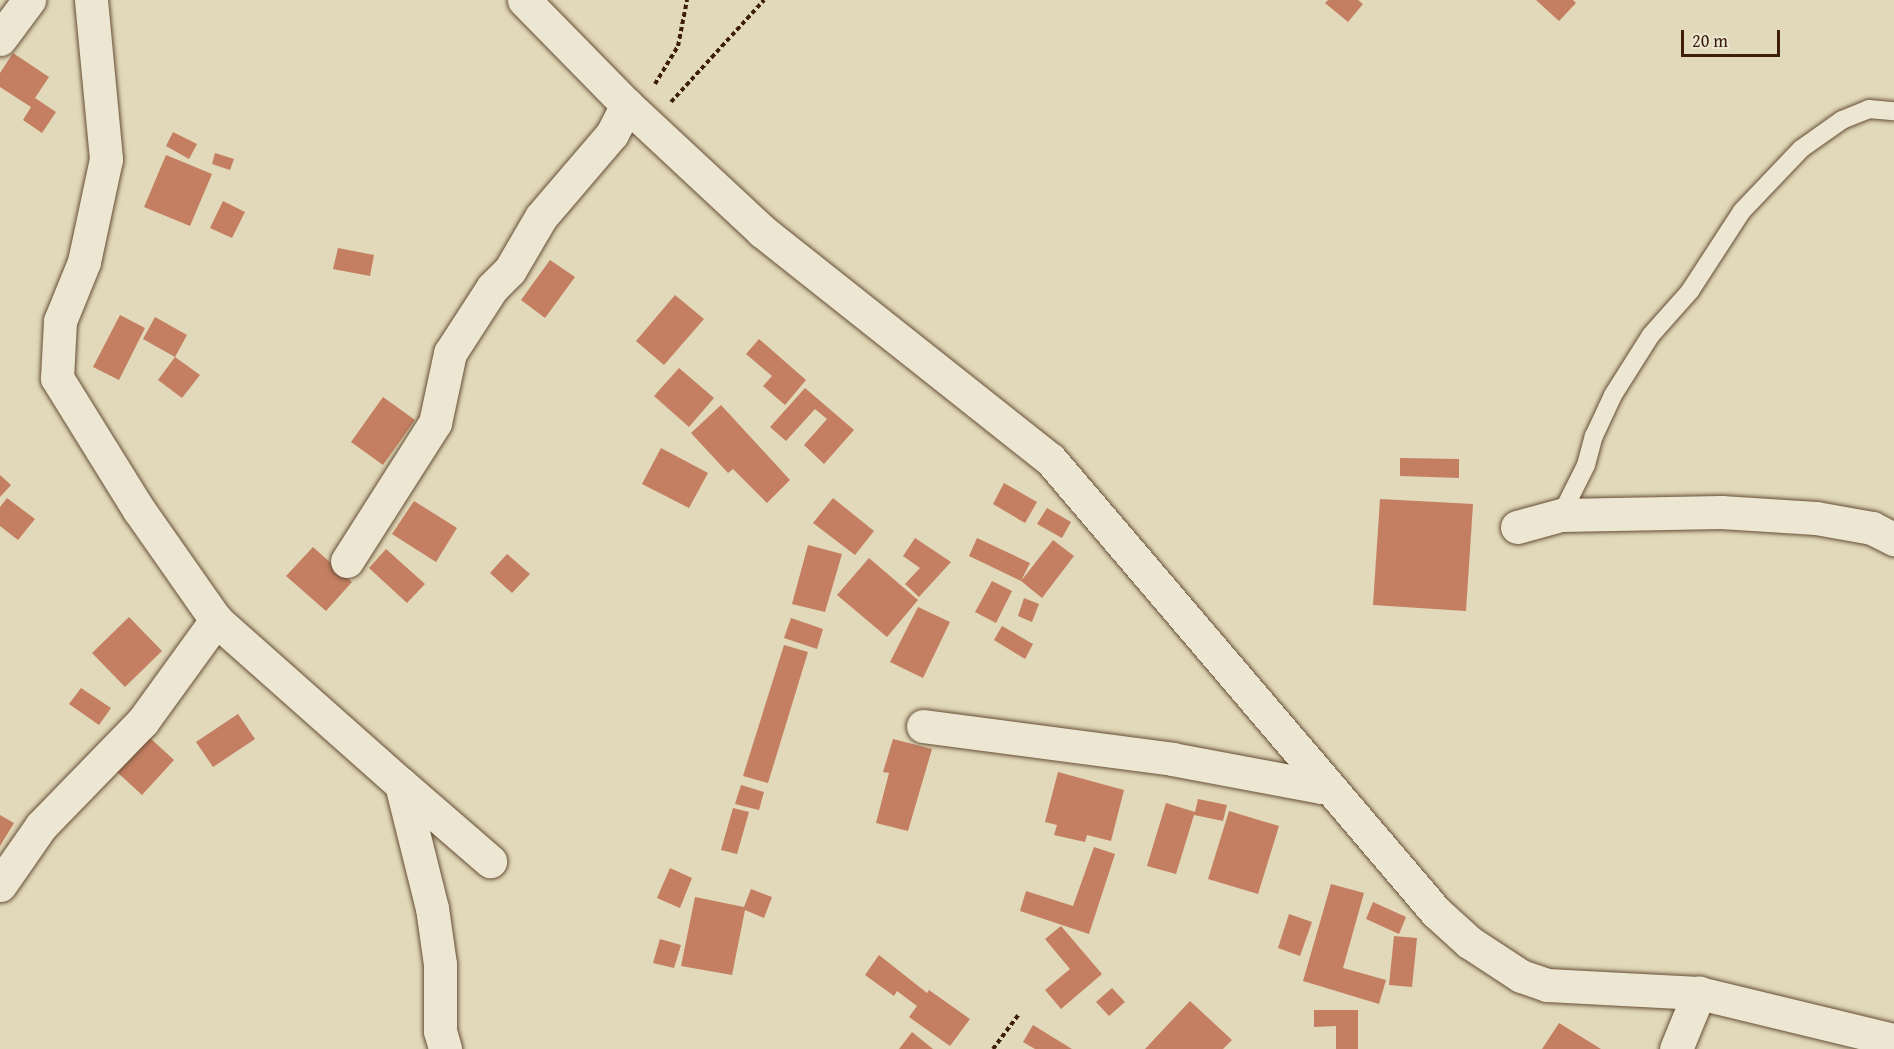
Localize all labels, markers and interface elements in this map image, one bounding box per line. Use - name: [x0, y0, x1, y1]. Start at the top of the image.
- scale bar: [1684, 18, 1783, 56]
- text: 20 m: [1692, 27, 1728, 54]

